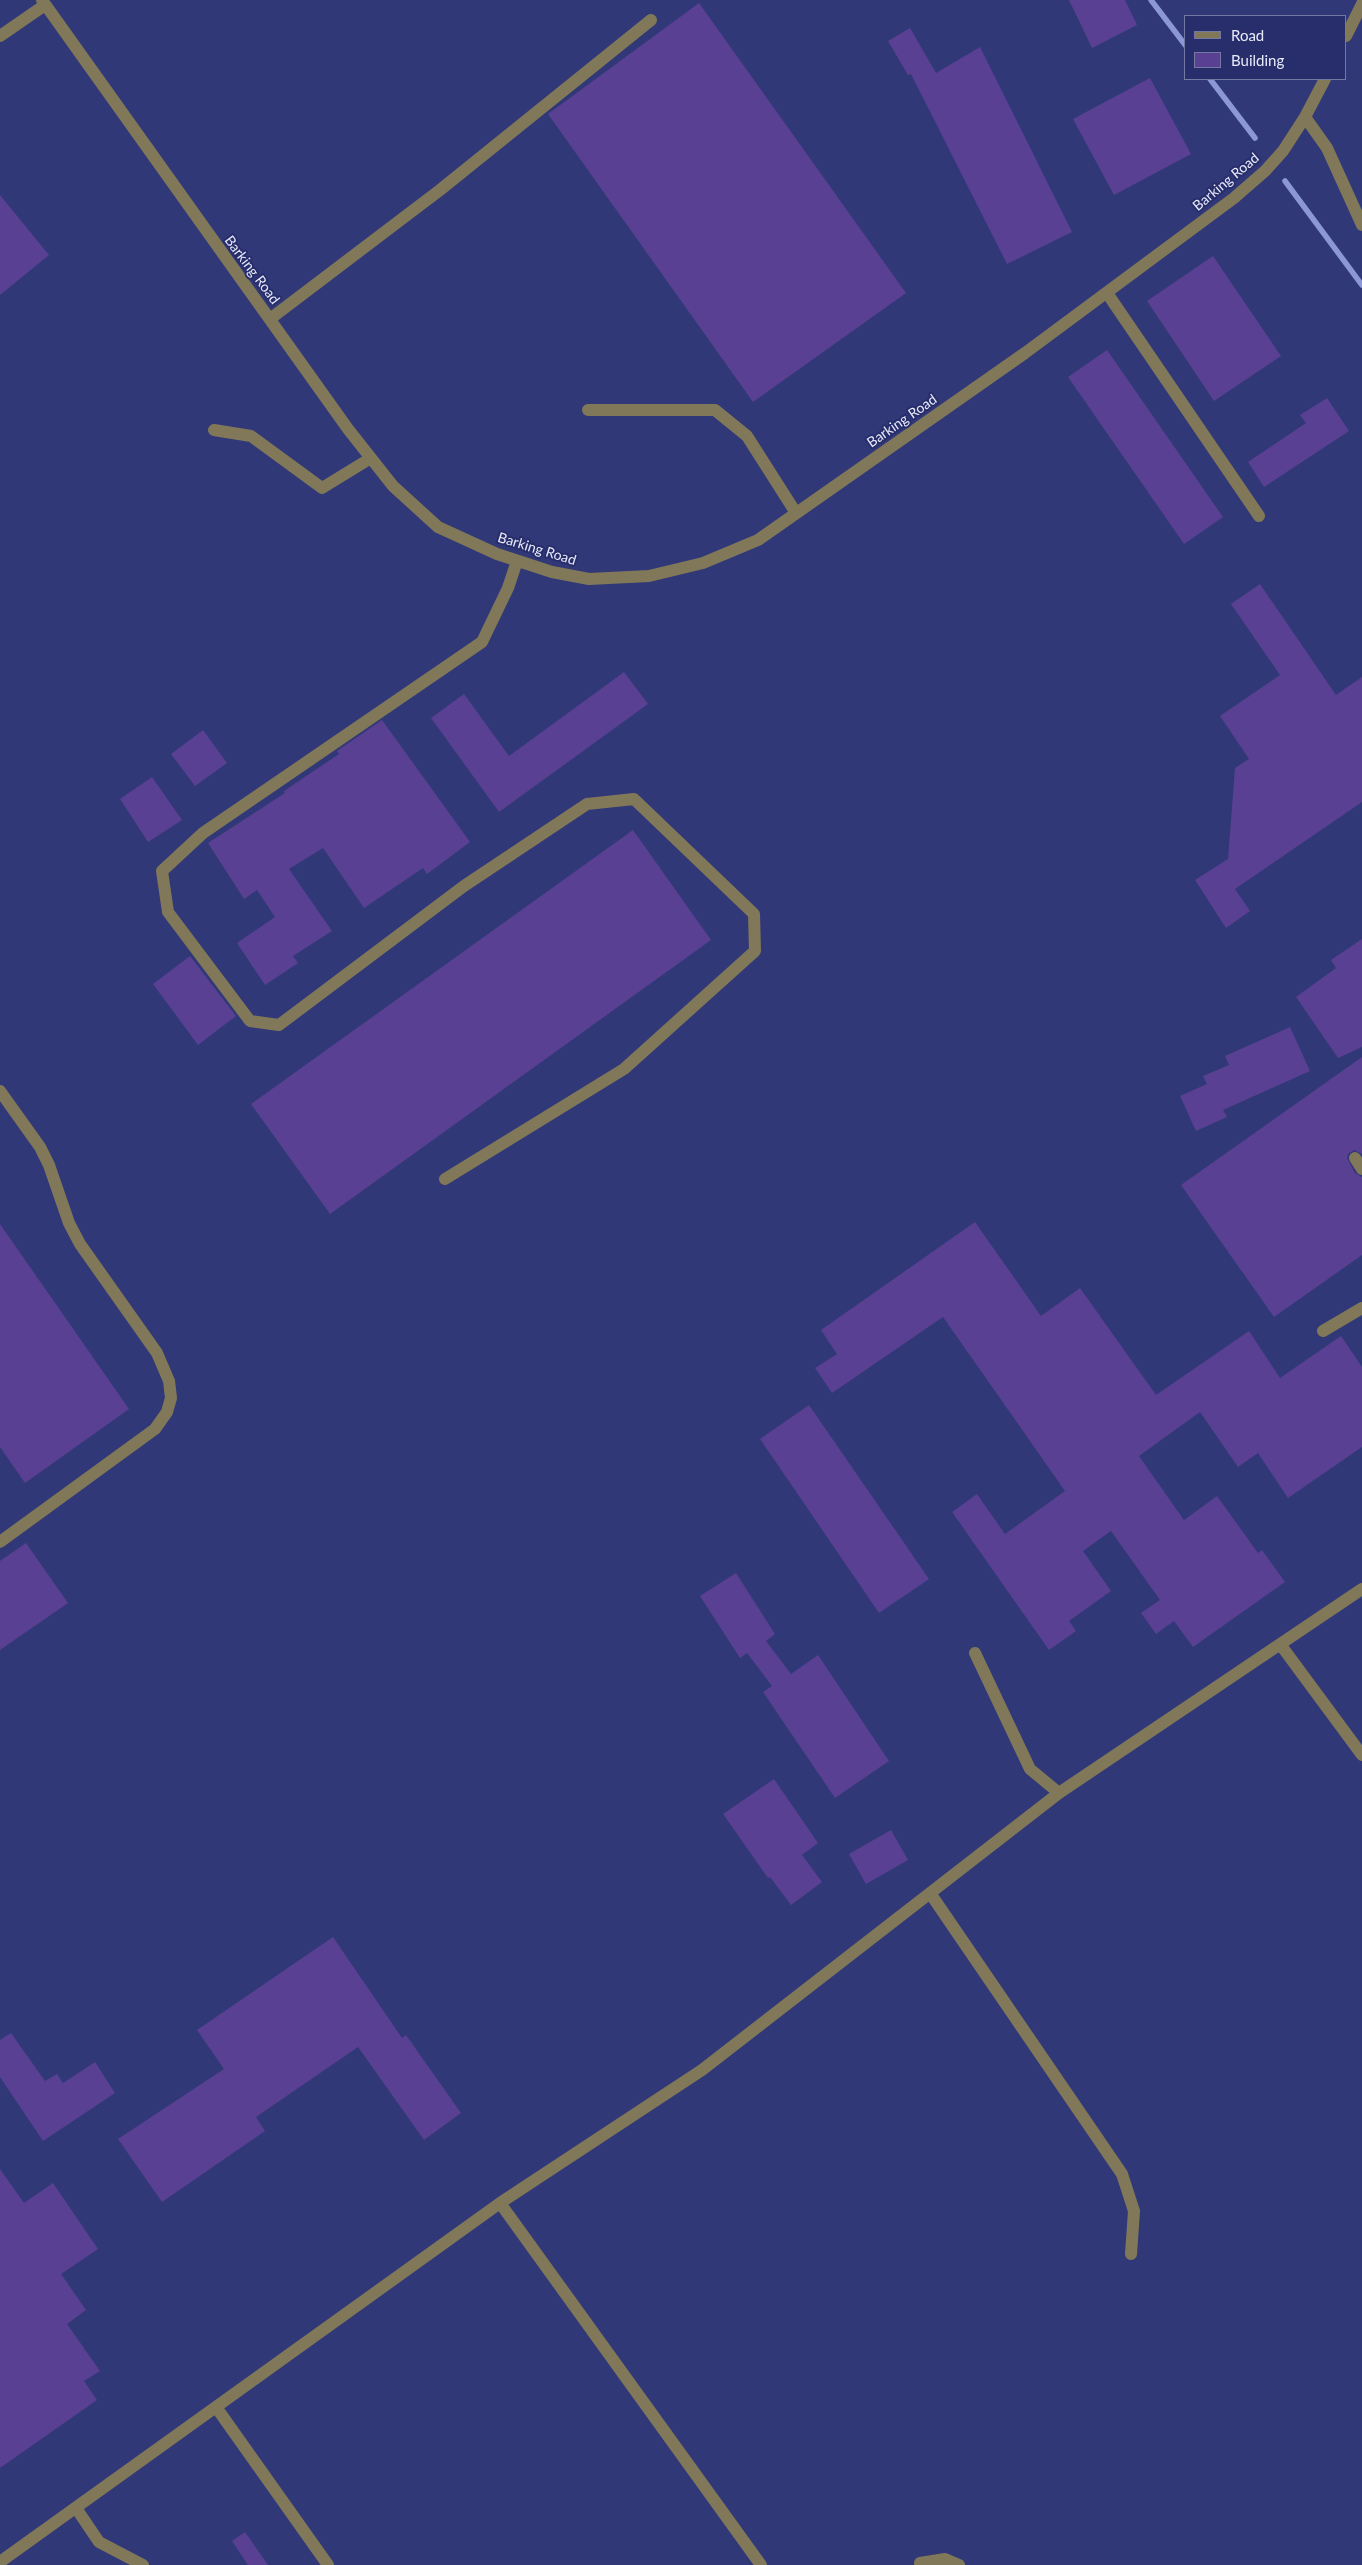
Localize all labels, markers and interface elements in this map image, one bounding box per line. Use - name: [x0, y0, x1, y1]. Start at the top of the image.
- legend: [1184, 15, 1347, 80]
- text: Road: [1231, 26, 1264, 44]
- text: Building: [1231, 51, 1284, 69]
- street label: Barking Road: [1190, 149, 1262, 215]
- street label: Barking Road: [221, 233, 283, 307]
- street label: Barking Road: [864, 391, 940, 451]
- street label: Barking Road: [496, 529, 578, 569]

